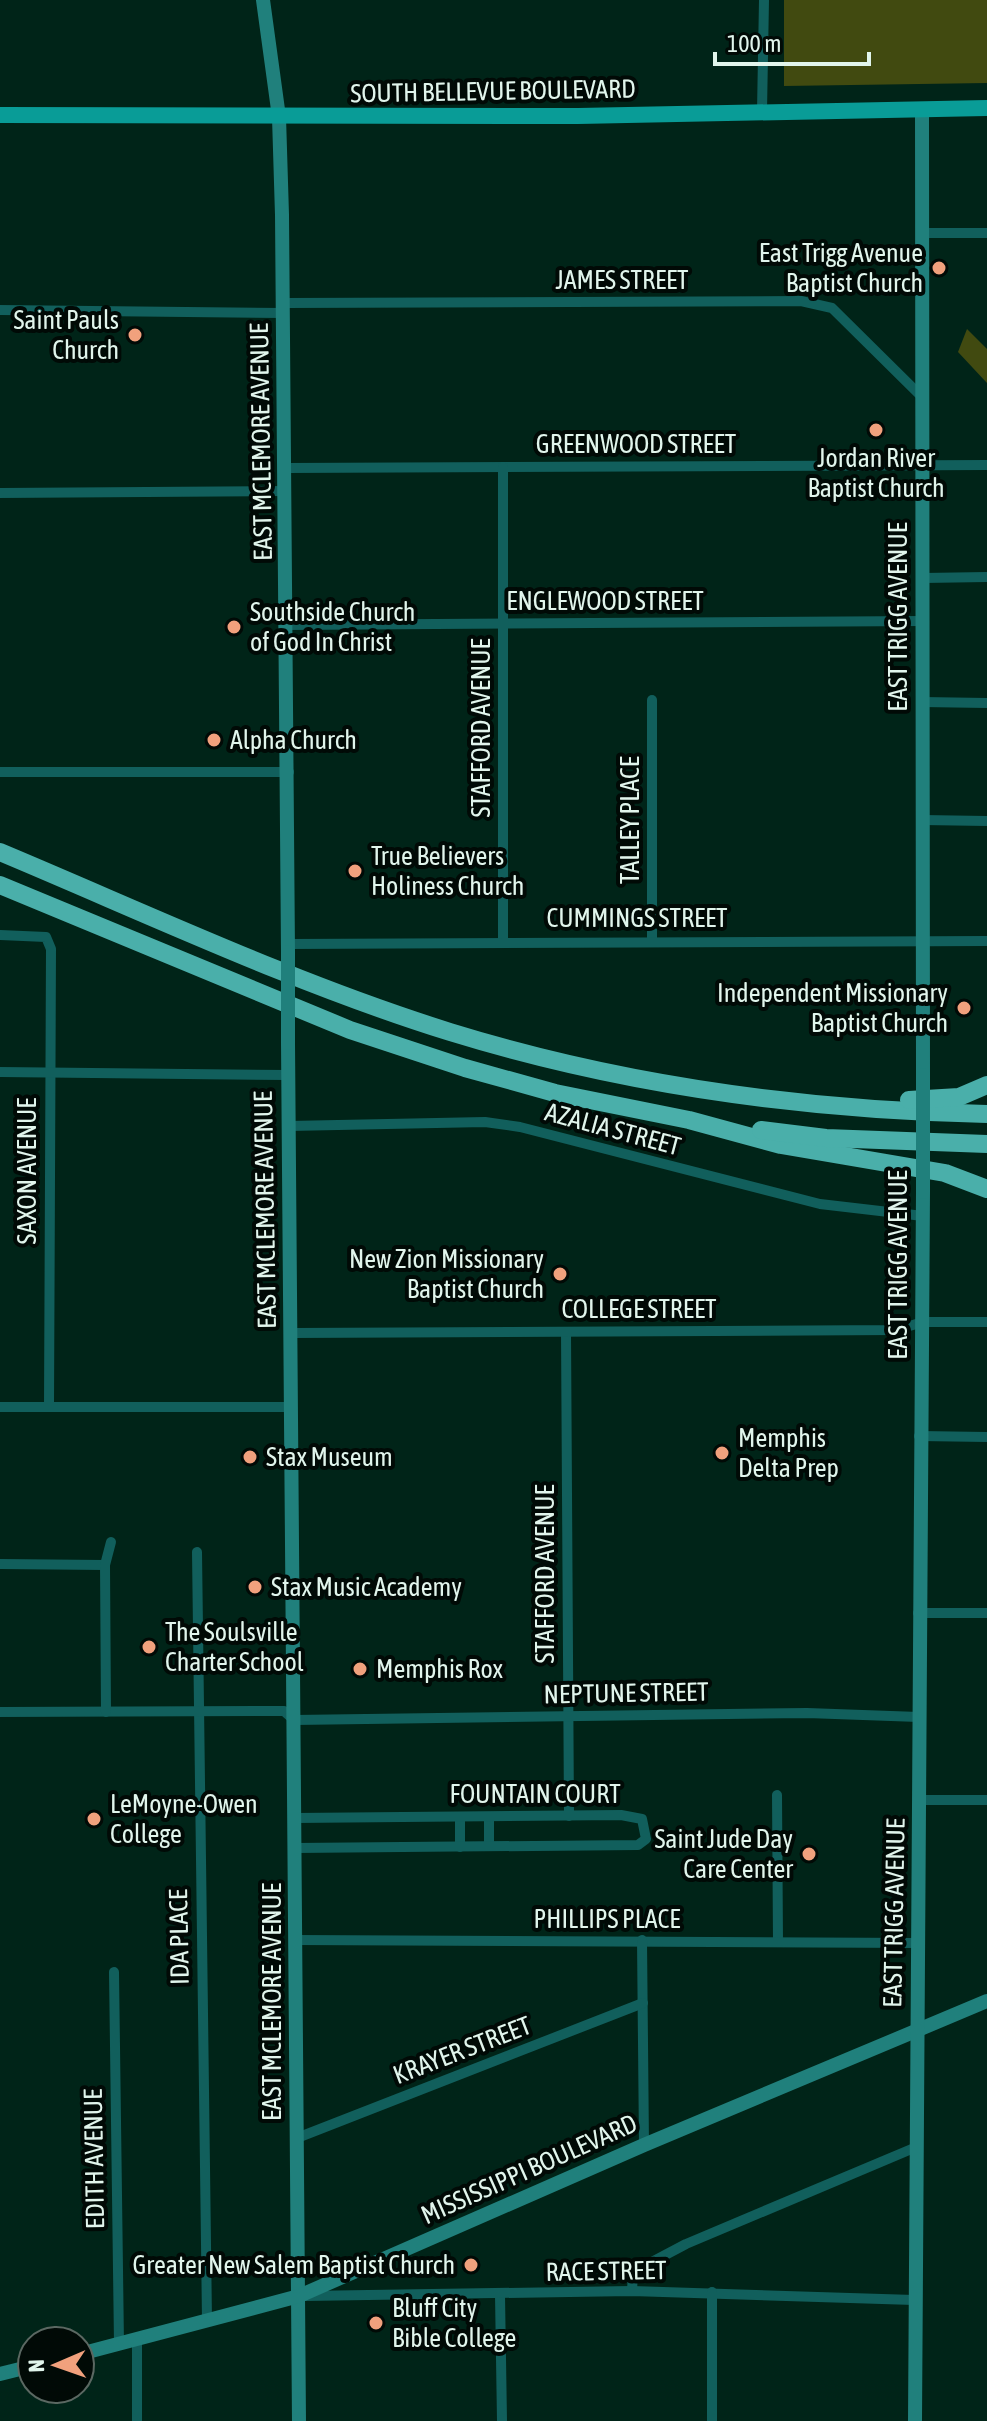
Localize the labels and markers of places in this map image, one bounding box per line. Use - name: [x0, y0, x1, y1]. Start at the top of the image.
- place label: East Trigg Avenue Baptist Church: [759, 238, 923, 298]
- marker: East Trigg Avenue Baptist Church: [930, 259, 948, 277]
- place label: Saint Pauls Church: [13, 305, 119, 365]
- marker: Saint Pauls Church: [126, 326, 144, 344]
- marker: Jordan River Baptist Church: [867, 421, 885, 439]
- place label: Jordan River Baptist Church: [807, 443, 945, 503]
- place label: Southside Church of God In Christ: [250, 597, 415, 657]
- marker: Southside Church of God In Christ: [225, 618, 243, 636]
- place label: Alpha Church: [230, 725, 357, 755]
- marker: Alpha Church: [205, 731, 223, 749]
- place label: True Believers Holiness Church: [371, 841, 524, 901]
- marker: True Believers Holiness Church: [346, 862, 364, 880]
- place label: Independent Missionary Baptist Church: [717, 978, 948, 1038]
- marker: Independent Missionary Baptist Church: [955, 999, 973, 1017]
- place label: New Zion Missionary Baptist Church: [349, 1244, 544, 1304]
- marker: New Zion Missionary Baptist Church: [551, 1265, 569, 1283]
- place label: Memphis Delta Prep: [738, 1423, 839, 1483]
- place label: Stax Museum: [266, 1442, 393, 1472]
- marker: Memphis Delta Prep: [713, 1444, 731, 1462]
- marker: Stax Museum: [241, 1448, 259, 1466]
- place label: Stax Music Academy: [271, 1572, 462, 1602]
- marker: Stax Music Academy: [246, 1578, 264, 1596]
- place label: The Soulsville Charter School: [165, 1617, 304, 1677]
- marker: The Soulsville Charter School: [140, 1638, 158, 1656]
- place label: Memphis Rox: [376, 1654, 504, 1684]
- marker: Memphis Rox: [351, 1660, 369, 1678]
- place label: LeMoyne-Owen College: [110, 1789, 258, 1849]
- marker: LeMoyne-Owen College: [85, 1810, 103, 1828]
- place label: Saint Jude Day Care Center: [654, 1824, 793, 1884]
- marker: Saint Jude Day Care Center: [800, 1845, 818, 1863]
- place label: Greater New Salem Baptist Church: [132, 2250, 455, 2280]
- marker: Greater New Salem Baptist Church: [462, 2256, 480, 2274]
- place label: Bluff City Bible College: [392, 2293, 516, 2353]
- marker: Bluff City Bible College: [367, 2314, 385, 2332]

